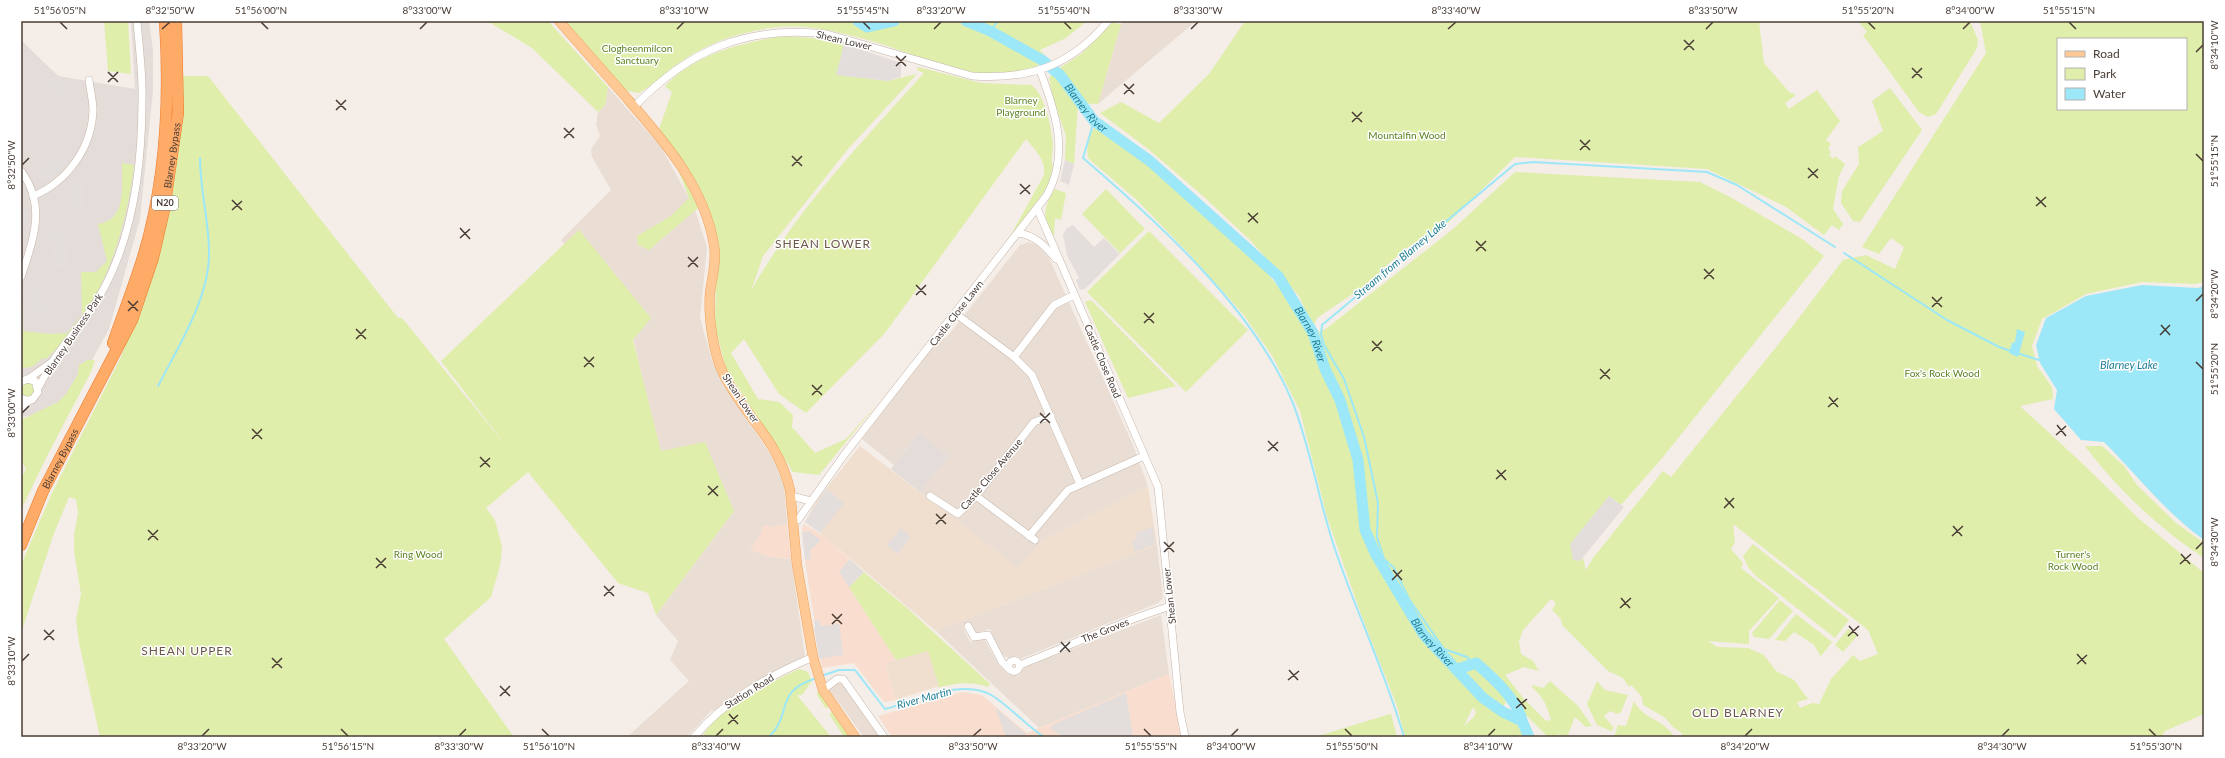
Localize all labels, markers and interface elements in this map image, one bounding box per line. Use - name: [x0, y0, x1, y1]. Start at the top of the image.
- text: 51°56'05"N: [34, 4, 86, 16]
- text: 8°32'50"W: [145, 4, 195, 16]
- text: 51°56'00"N: [235, 4, 287, 16]
- text: 8°33'00"W: [402, 4, 452, 16]
- text: 8°33'10"W: [659, 4, 709, 16]
- text: 51°55'45"N: [837, 4, 889, 16]
- text: 8°33'20"W: [916, 4, 966, 16]
- text: 51°55'40"N: [1038, 4, 1090, 16]
- text: 8°33'30"W: [1173, 4, 1223, 16]
- text: 8°33'40"W: [1431, 4, 1481, 16]
- text: 8°33'50"W: [1688, 4, 1738, 16]
- text: 51°55'20"N: [1842, 4, 1894, 16]
- text: 8°34'00"W: [1945, 4, 1995, 16]
- text: 51°55'15"N: [2043, 4, 2095, 16]
- text: 8°34'10"W: [2208, 20, 2220, 70]
- street label: Shean Lower: [815, 28, 873, 52]
- legend: [2057, 38, 2187, 110]
- park label: Clogheenmilcon Sanctuary: [602, 42, 672, 66]
- text: Road: [2093, 46, 2120, 61]
- text: Park: [2093, 66, 2117, 81]
- water label: Blarney River: [1062, 80, 1110, 135]
- text: Water: [2093, 86, 2126, 101]
- park label: Blarney Playground: [996, 94, 1046, 118]
- street label: Blarney Bypass: [161, 122, 183, 189]
- park label: Mountalfin Wood: [1368, 129, 1446, 141]
- text: 51°55'15"N: [2208, 135, 2220, 187]
- text: 8°32'50"W: [5, 140, 17, 190]
- road number: N20: [152, 196, 178, 210]
- water label: Stream from Blarney Lake: [1351, 216, 1449, 301]
- district label: SHEAN LOWER: [775, 236, 871, 251]
- text: 8°34'20"W: [2208, 269, 2220, 319]
- street label: Castle Close Lawn: [927, 278, 985, 348]
- street label: Blarney Business Park: [41, 290, 105, 377]
- water label: Blarney River: [1292, 304, 1329, 364]
- street label: Castle Close Road: [1082, 322, 1124, 400]
- text: 51°55'20"N: [2208, 343, 2220, 395]
- water label: Blarney Lake: [2100, 358, 2158, 371]
- park label: Fox's Rock Wood: [1904, 367, 1980, 379]
- street label: Shean Lower: [720, 371, 762, 425]
- text: 8°33'00"W: [5, 388, 17, 438]
- street label: Blarney Bypass: [39, 426, 81, 491]
- street label: Castle Close Avenue: [958, 436, 1024, 512]
- text: 8°34'30"W: [2208, 517, 2220, 567]
- park label: Ring Wood: [394, 548, 442, 560]
- park label: Turner's Rock Wood: [2048, 548, 2098, 572]
- street label: Shean Lower: [1160, 567, 1178, 625]
- street label: The Groves: [1080, 615, 1130, 645]
- water label: Blarney River: [1409, 615, 1457, 669]
- text: 8°33'10"W: [5, 636, 17, 686]
- district label: SHEAN UPPER: [141, 643, 233, 658]
- street label: Station Road: [722, 671, 776, 711]
- water label: River Martin: [895, 684, 953, 711]
- district label: OLD BLARNEY: [1692, 705, 1784, 720]
- text: 8°33'20"W: [177, 740, 227, 752]
- text: 51°56'15"N: [322, 740, 374, 752]
- text: 8°33'30"W: [434, 740, 484, 752]
- text: 51°56'10"N: [523, 740, 575, 752]
- text: 8°33'40"W: [691, 740, 741, 752]
- text: 8°33'50"W: [948, 740, 998, 752]
- text: 51°55'55"N: [1125, 740, 1177, 752]
- text: 8°34'00"W: [1206, 740, 1256, 752]
- text: 51°55'50"N: [1326, 740, 1378, 752]
- text: 8°34'10"W: [1463, 740, 1513, 752]
- text: 8°34'20"W: [1720, 740, 1770, 752]
- text: 8°34'30"W: [1977, 740, 2027, 752]
- text: 51°55'30"N: [2130, 740, 2182, 752]

